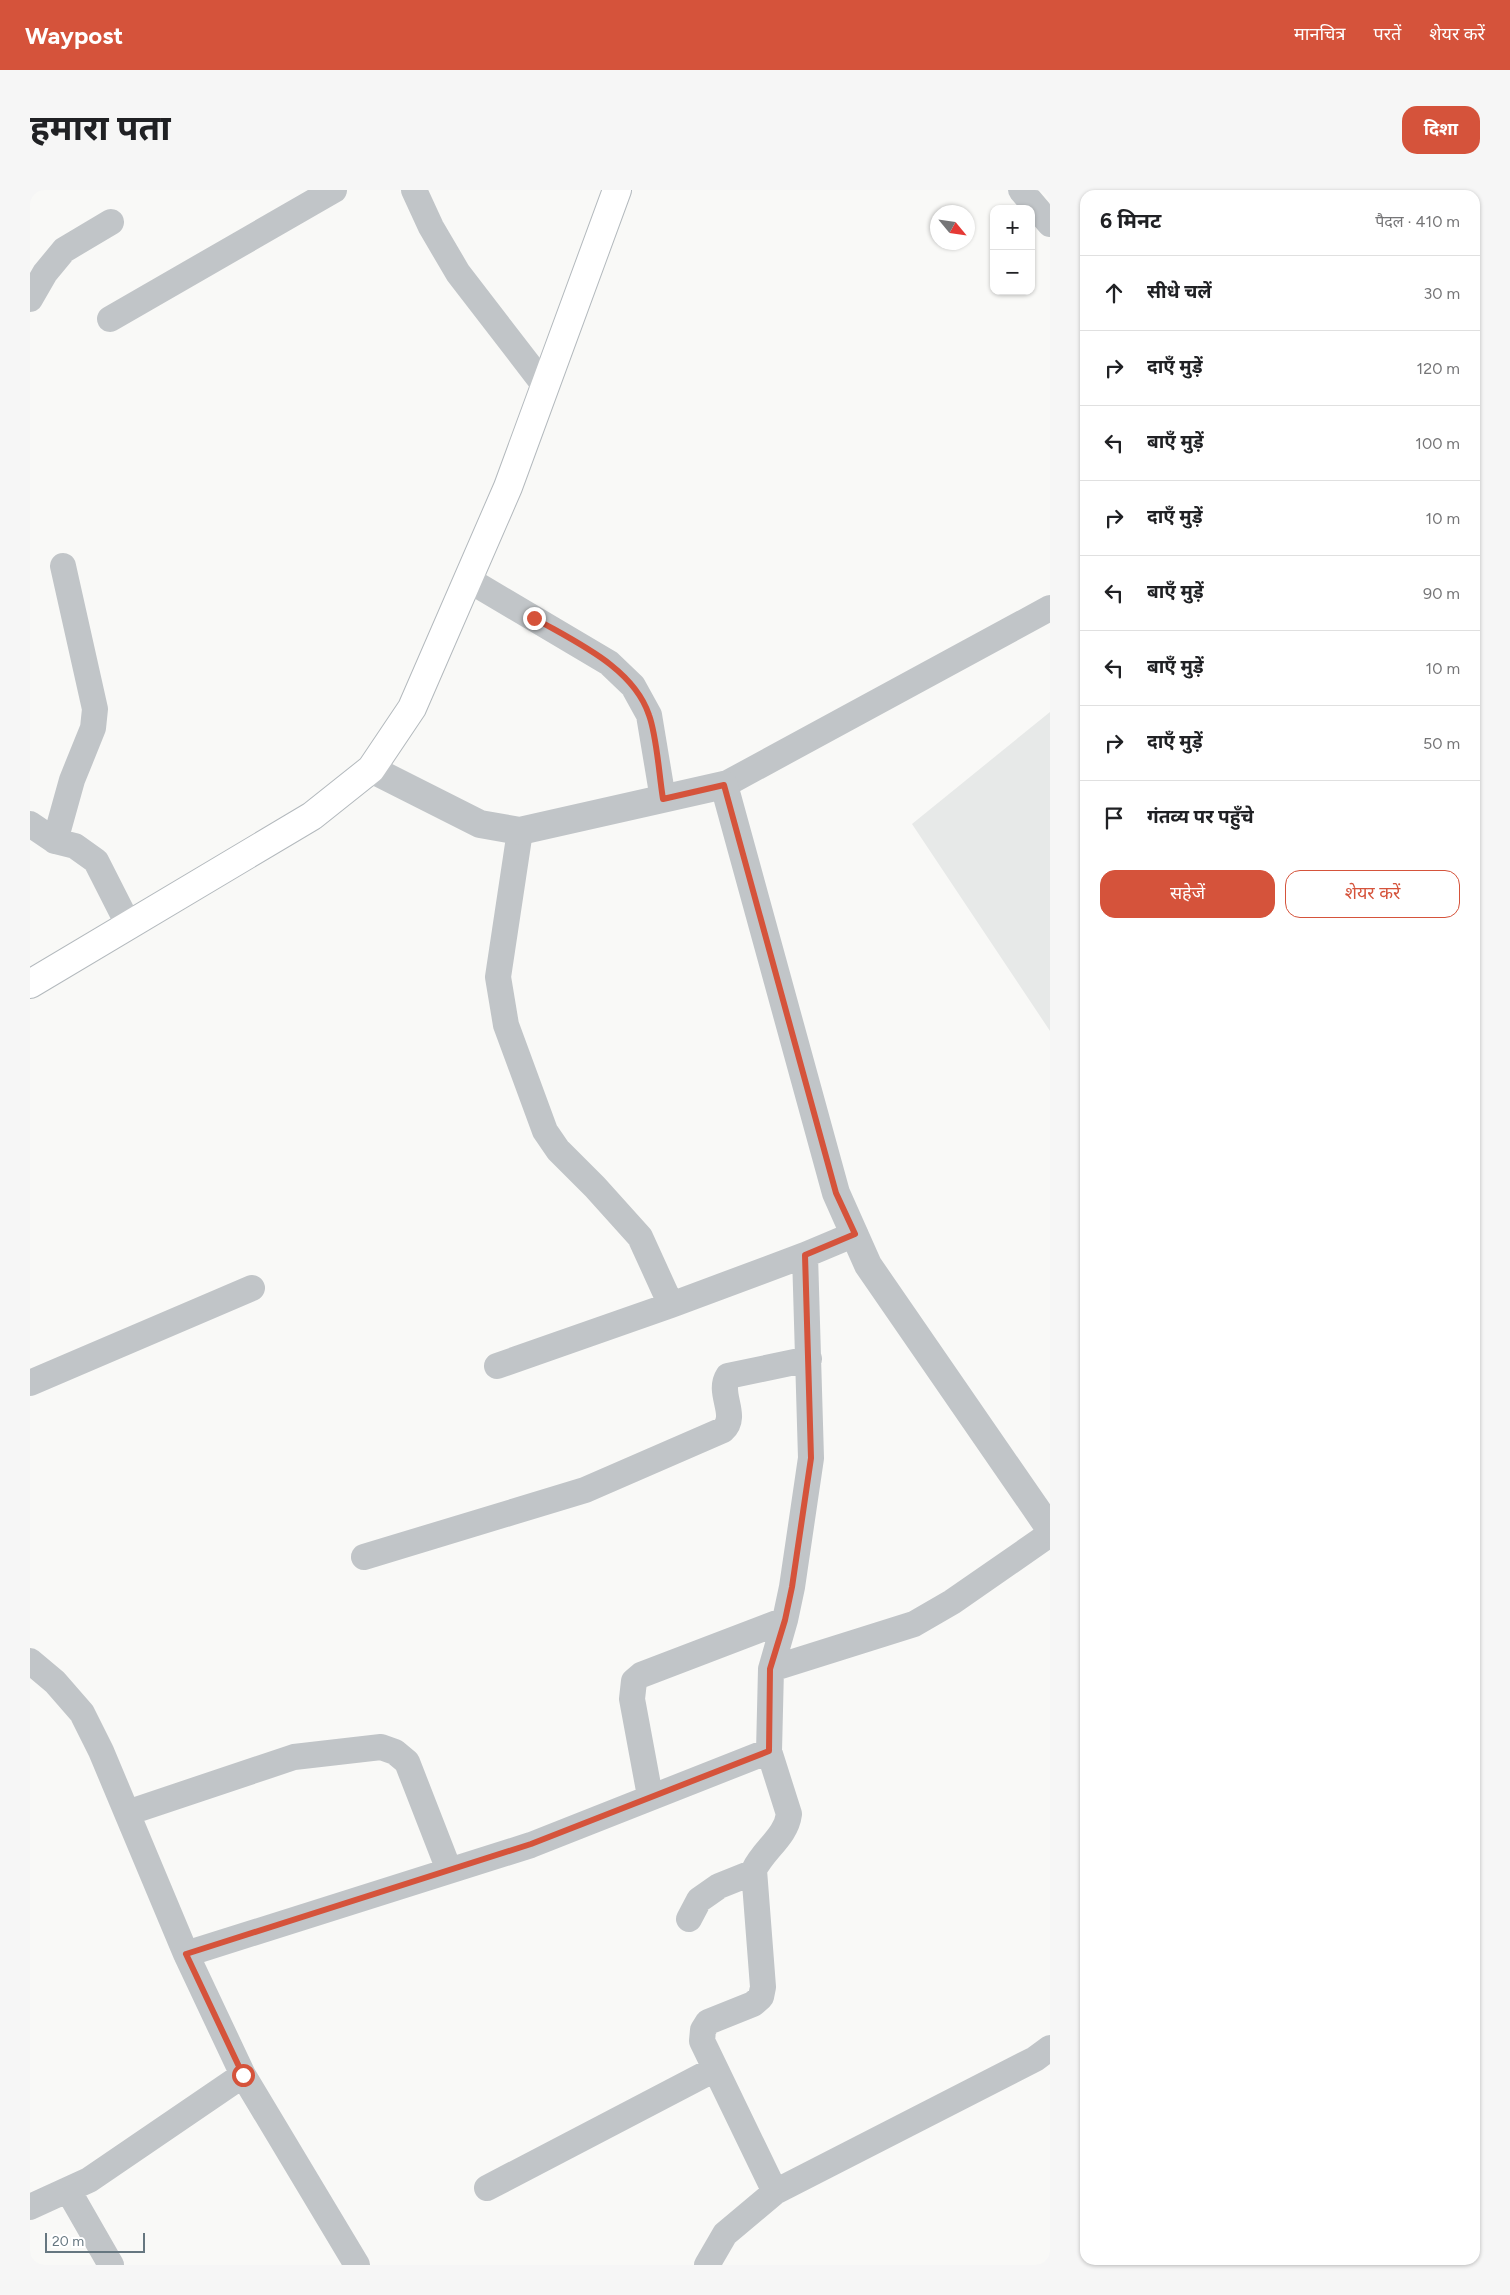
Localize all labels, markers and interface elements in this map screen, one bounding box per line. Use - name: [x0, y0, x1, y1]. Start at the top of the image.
- text: Waypost: [25, 21, 123, 50]
- text: मानचित्र: [1294, 23, 1345, 45]
- text: परतें: [1373, 23, 1401, 45]
- text: शेयर करें: [1429, 23, 1485, 45]
- button: दिशा: [1402, 106, 1480, 154]
- text: हमारा पता: [30, 107, 171, 149]
- north arrow: [930, 205, 975, 250]
- map controls: [990, 205, 1035, 295]
- button: +: [990, 205, 1035, 250]
- text: 6 मिनट: [1100, 208, 1161, 233]
- text: पैदल · 410 m: [1375, 212, 1460, 231]
- button: −: [990, 250, 1035, 295]
- icon: ahead: [1100, 279, 1128, 307]
- text: सीधे चलें: [1147, 280, 1211, 303]
- text: 30 m: [1423, 284, 1460, 303]
- icon: right: [1100, 354, 1128, 382]
- text: दाएँ मुड़ें: [1147, 355, 1203, 378]
- text: 120 m: [1417, 359, 1460, 378]
- icon: left: [1100, 429, 1128, 457]
- text: बाएँ मुड़ें: [1147, 430, 1204, 453]
- text: 100 m: [1415, 434, 1460, 453]
- icon: right: [1100, 504, 1128, 532]
- text: दाएँ मुड़ें: [1147, 505, 1203, 528]
- text: 10 m: [1426, 509, 1460, 528]
- icon: left: [1100, 579, 1128, 607]
- text: बाएँ मुड़ें: [1147, 580, 1204, 603]
- text: 90 m: [1423, 584, 1460, 603]
- route end: [523, 607, 546, 630]
- icon: left: [1100, 654, 1128, 682]
- text: बाएँ मुड़ें: [1147, 655, 1204, 678]
- text: 10 m: [1426, 659, 1460, 678]
- icon: right: [1100, 729, 1128, 757]
- text: दाएँ मुड़ें: [1147, 730, 1203, 753]
- text: 50 m: [1423, 734, 1460, 753]
- icon: arrive: [1100, 804, 1128, 832]
- text: गंतव्य पर पहुँचे: [1147, 805, 1254, 828]
- button: सहेजें: [1100, 870, 1275, 918]
- button: शेयर करें: [1285, 870, 1460, 918]
- route start: [232, 2064, 255, 2087]
- scale bar: [45, 2230, 145, 2253]
- text: 20 m: [52, 2233, 84, 2250]

